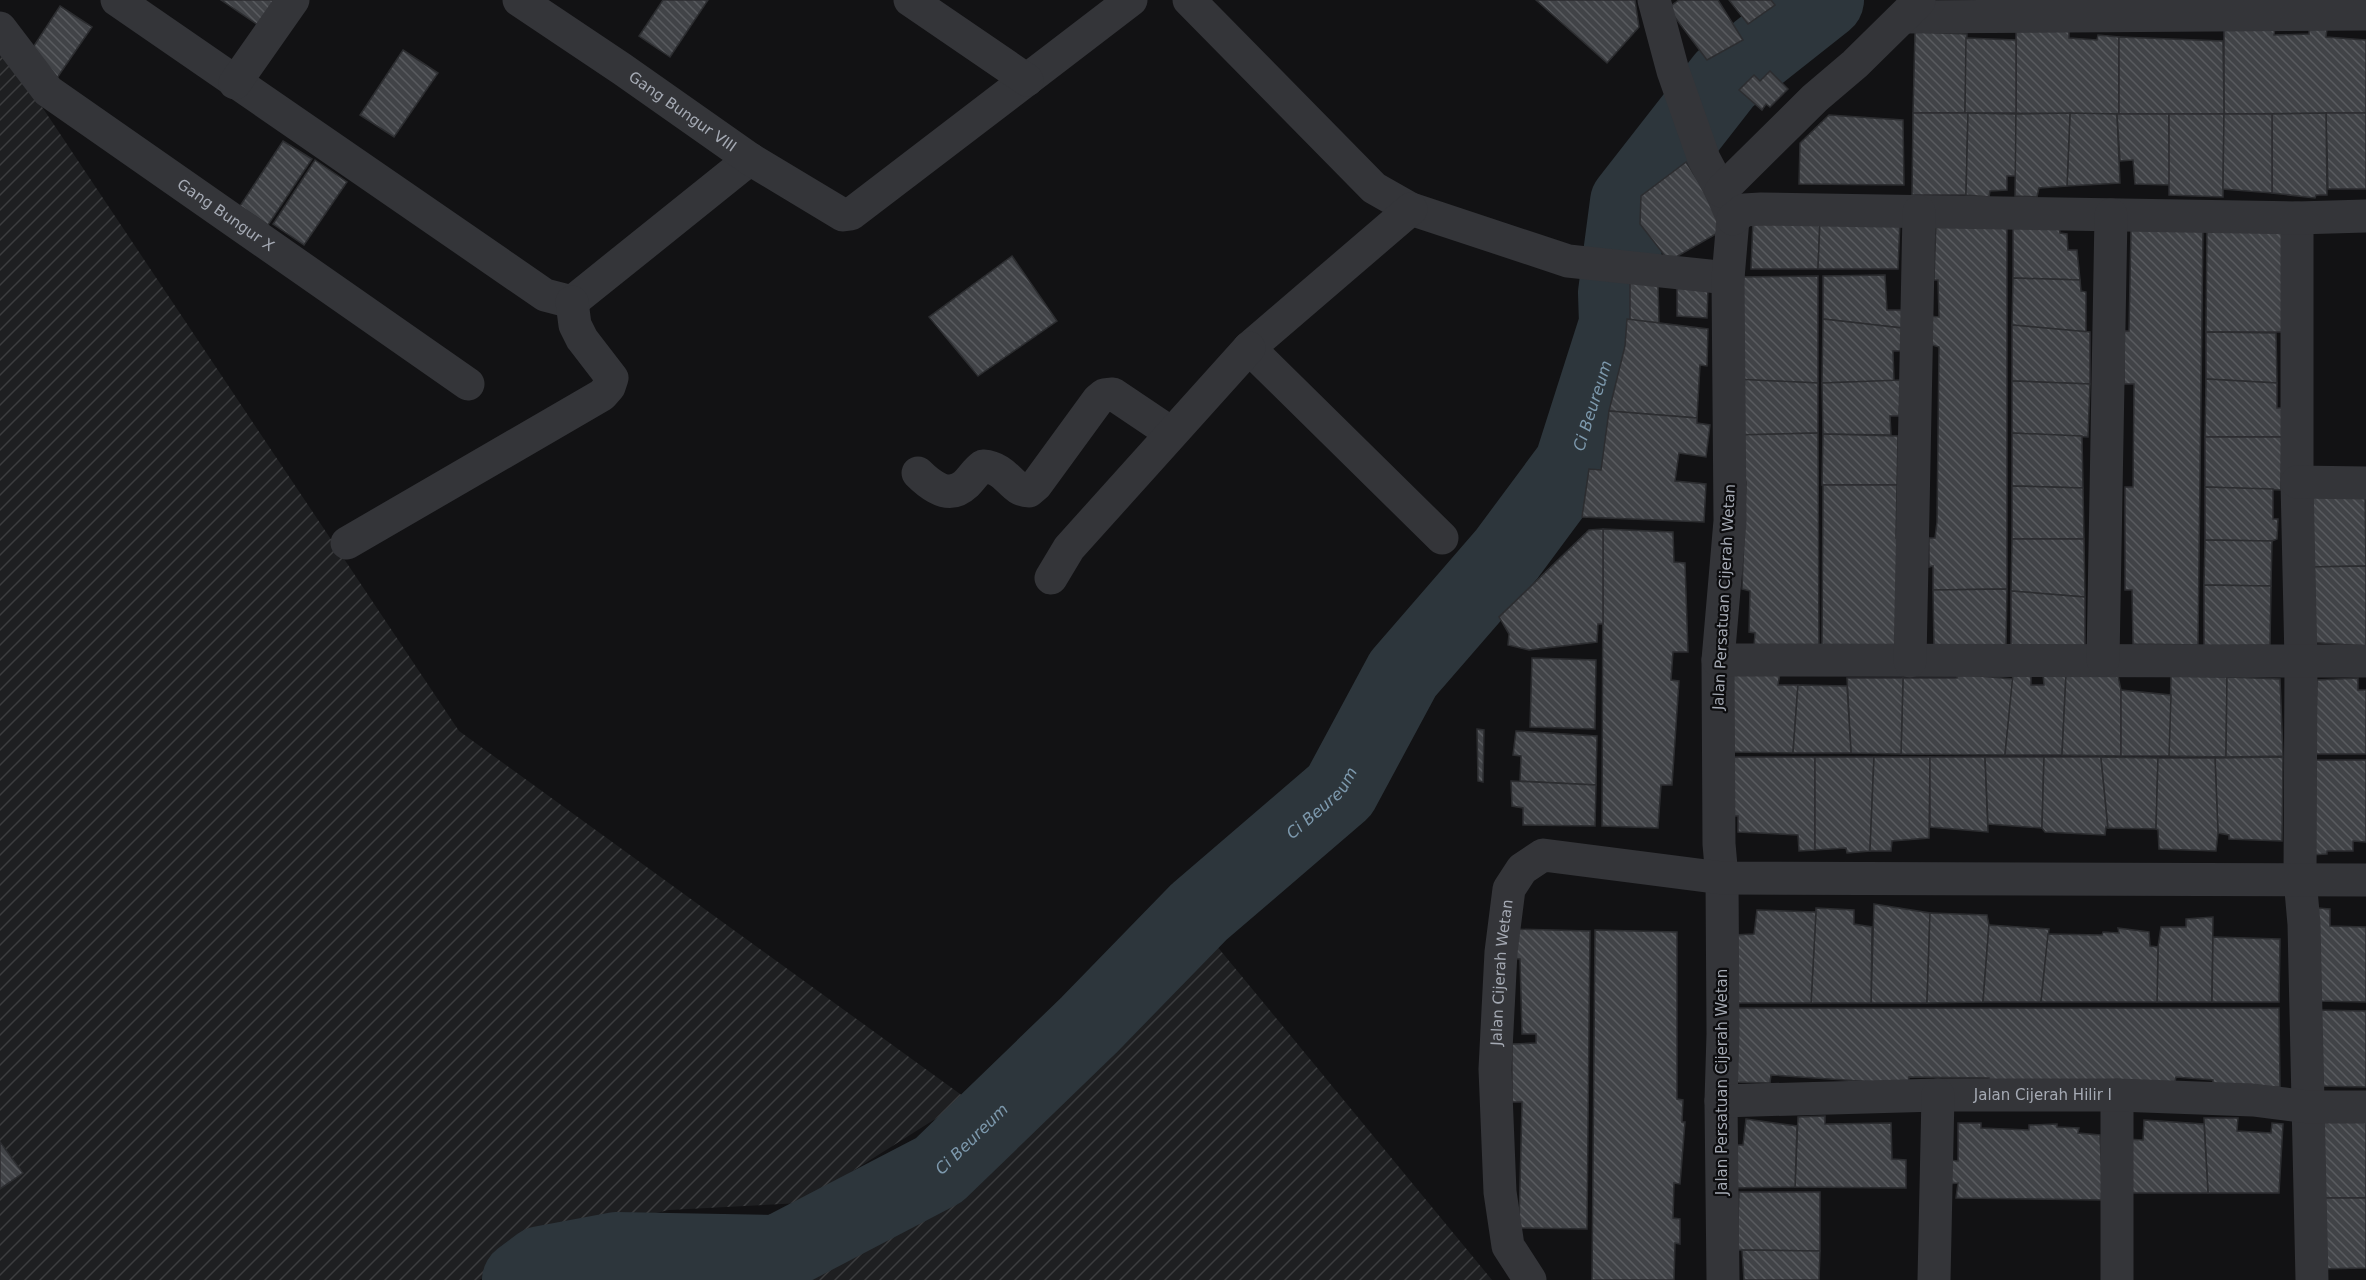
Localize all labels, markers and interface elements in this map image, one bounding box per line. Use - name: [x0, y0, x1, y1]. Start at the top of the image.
- street label: Gang Bungur VIII: [625, 68, 740, 156]
- street label: Gang Bungur X: [174, 175, 278, 255]
- water label: Ci Beureum: [1569, 358, 1616, 453]
- street label: Jalan Persatuan Cijerah Wetan: [1709, 483, 1739, 712]
- water label: Ci Beureum: [1283, 764, 1361, 843]
- street label: Jalan Cijerah Wetan: [1487, 898, 1517, 1047]
- street label: Jalan Persatuan Cijerah Wetan: [1713, 969, 1731, 1196]
- street label: Jalan Cijerah Hilir I: [1973, 1086, 2112, 1104]
- water label: Ci Beureum: [931, 1100, 1012, 1178]

